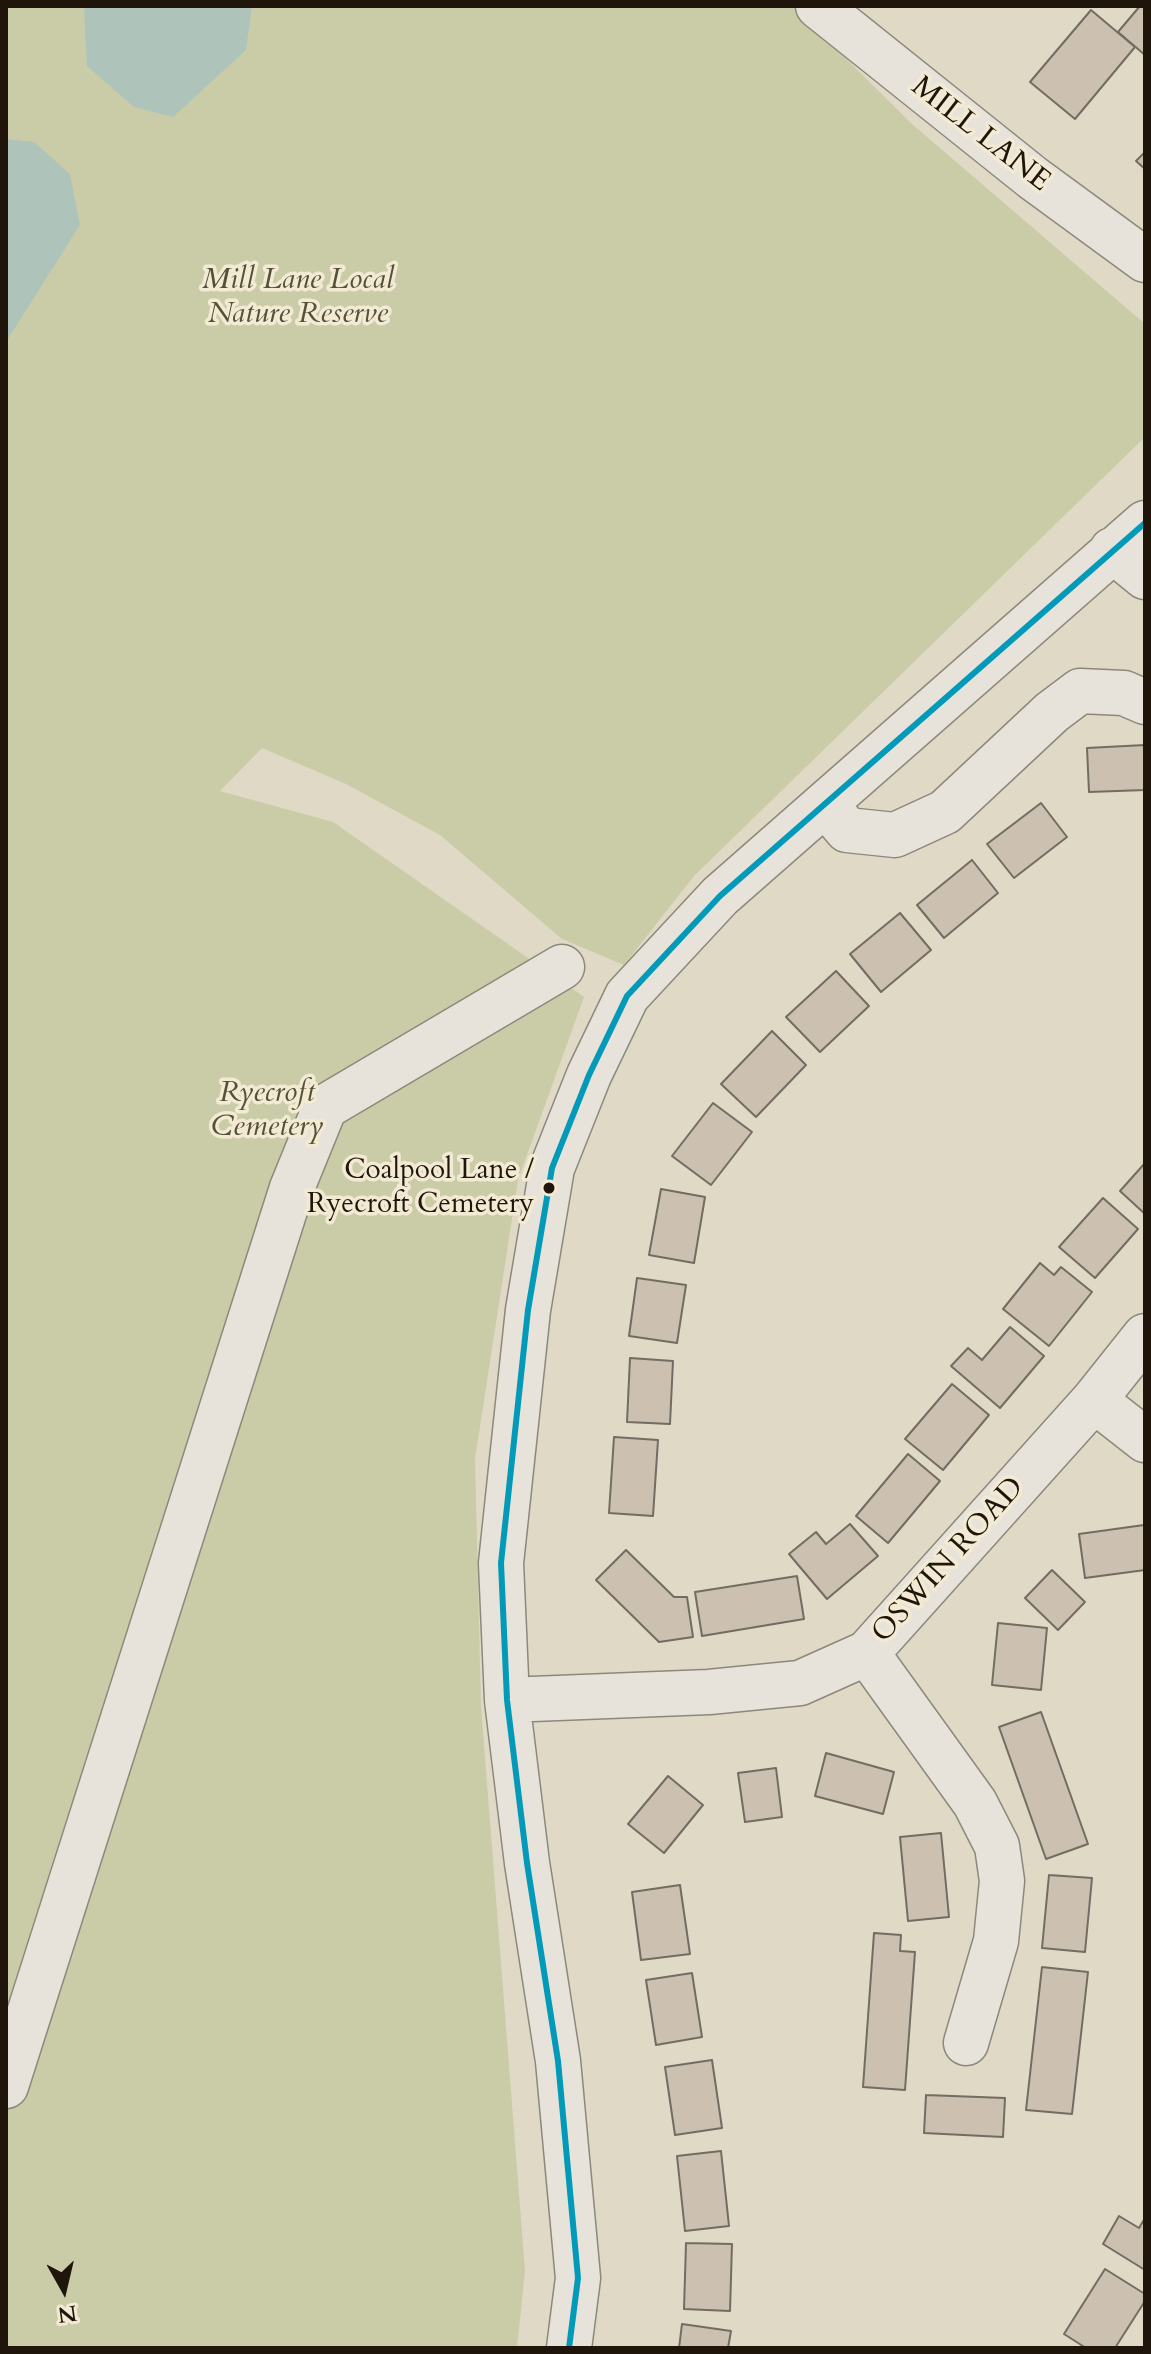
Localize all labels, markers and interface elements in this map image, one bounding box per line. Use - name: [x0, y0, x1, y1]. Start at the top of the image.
- street label: MILL LANE: [903, 70, 1057, 200]
- park label: Mill Lane Local Nature Reserve: [202, 263, 394, 334]
- park label: Ryecroft Cemetery: [211, 1076, 323, 1146]
- place label: Coalpool Lane / Ryecroft Cemetery: [307, 1155, 534, 1221]
- marker: Coalpool Lane / Ryecroft Cemetery: [541, 1180, 557, 1196]
- street label: OSWIN ROAD: [865, 1471, 1033, 1651]
- north arrow: [24, 2250, 104, 2330]
- text: N: [56, 2298, 79, 2330]

